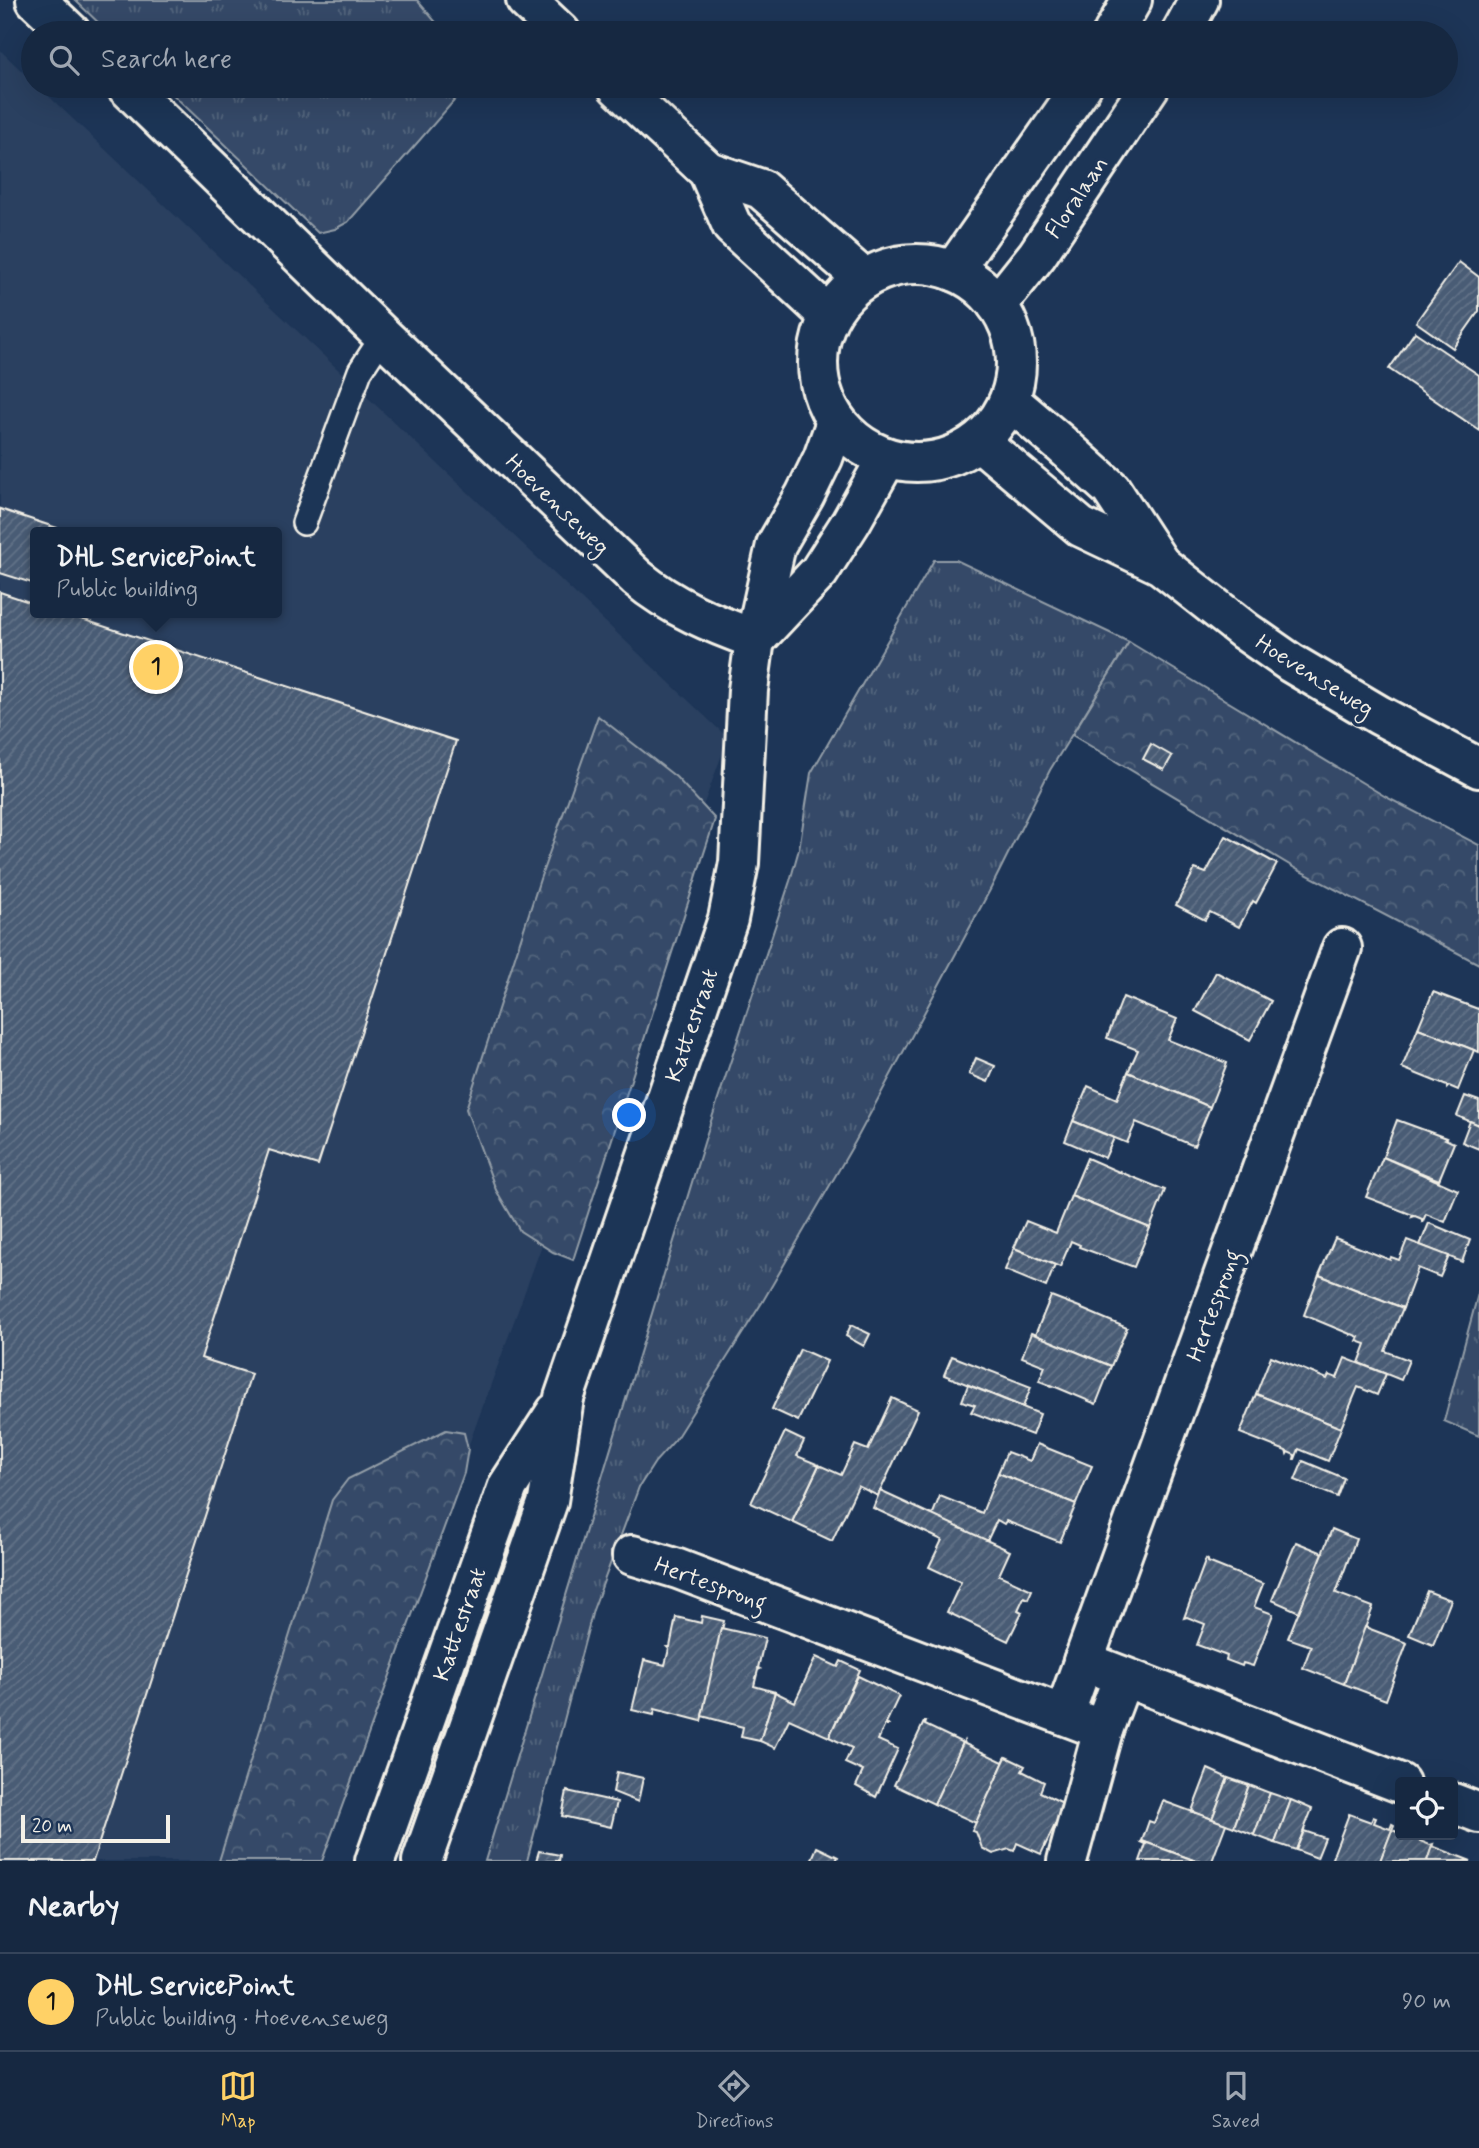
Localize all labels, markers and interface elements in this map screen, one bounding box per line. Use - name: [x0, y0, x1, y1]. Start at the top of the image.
- search box: [21, 21, 1458, 98]
- icon: search: [45, 41, 83, 79]
- text: Search here: [101, 43, 232, 77]
- street label: Floralaan: [1039, 151, 1116, 245]
- street label: Hoevenseweg: [497, 448, 615, 564]
- popup: [30, 527, 282, 618]
- text: DHL ServicePoint: [56, 541, 256, 575]
- text: Public building: [56, 575, 198, 605]
- street label: Hoevenseweg: [1248, 628, 1379, 727]
- pin: 1: [133, 641, 179, 693]
- street label: Kattestraat: [659, 965, 726, 1087]
- your location: [612, 1098, 646, 1132]
- street label: Hertesprong: [1181, 1245, 1251, 1367]
- street label: Hertesprong: [649, 1551, 771, 1621]
- street label: Kattestraat: [427, 1564, 494, 1686]
- map controls: [1395, 1777, 1458, 1840]
- button: locate: [1395, 1777, 1458, 1840]
- scale bar: [21, 1812, 170, 1844]
- text: 20 m: [32, 1814, 72, 1839]
- text: Nearby: [28, 1887, 119, 1926]
- text: DHL ServicePoint: [95, 1970, 295, 2004]
- text: 1: [46, 1987, 56, 2017]
- text: 90 m: [1402, 1987, 1451, 2017]
- text: Public building · Hoevenseweg: [95, 2004, 388, 2034]
- tab: Map: [219, 2067, 257, 2134]
- tab: Directions: [695, 2067, 774, 2134]
- tab: Saved: [1212, 2067, 1260, 2134]

